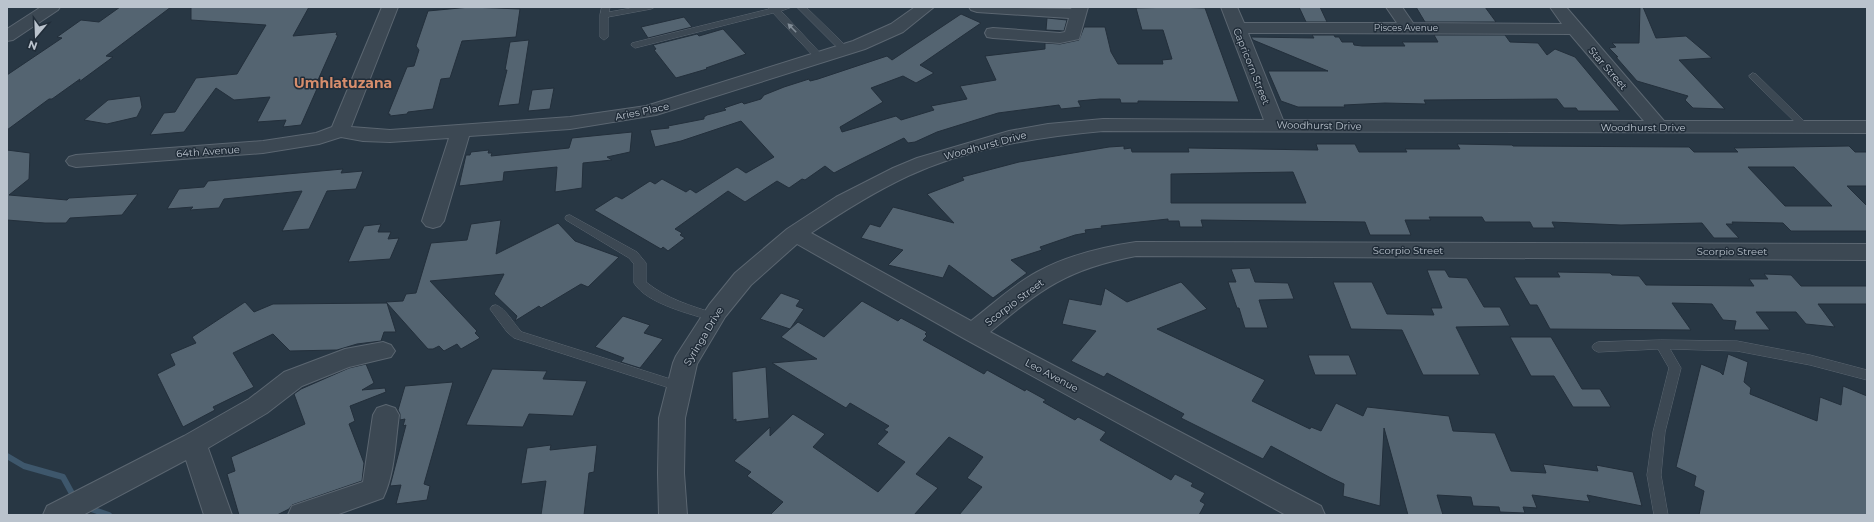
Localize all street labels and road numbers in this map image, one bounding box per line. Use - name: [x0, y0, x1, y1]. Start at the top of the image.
- street label: Pisces Avenue: [1374, 22, 1439, 33]
- street label: Capricorn Street: [1230, 26, 1273, 106]
- street label: Star Street: [1585, 44, 1630, 93]
- street label: Aries Place: [614, 99, 670, 124]
- street label: Woodhurst Drive: [1276, 118, 1362, 133]
- street label: Woodhurst Drive: [1600, 121, 1686, 134]
- street label: Woodhurst Drive: [942, 128, 1028, 163]
- street label: 64th Avenue: [176, 143, 240, 160]
- street label: Scorpio Street: [1373, 244, 1443, 257]
- street label: Scorpio Street: [1697, 245, 1767, 258]
- street label: Scorpio Street: [982, 276, 1046, 329]
- street label: Syringa Drive: [681, 304, 726, 368]
- street label: Leo Avenue: [1023, 356, 1081, 395]

